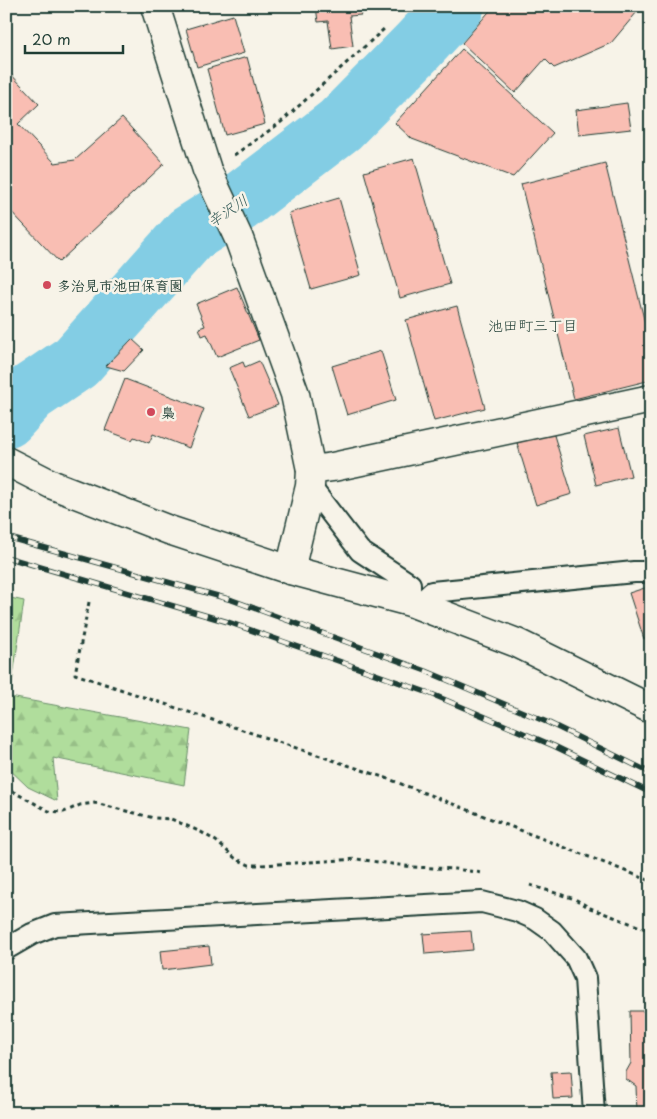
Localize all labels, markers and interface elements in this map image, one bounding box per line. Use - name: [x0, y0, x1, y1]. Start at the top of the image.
- scale bar: [25, 22, 122, 54]
- text: 20 m: [32, 27, 71, 50]
- water label: 辛沢川: [202, 188, 252, 232]
- place label: 多治見市池田保育園: [57, 275, 183, 296]
- marker: 多治見市池田保育園: [41, 279, 53, 291]
- district label: 池田町三丁目: [488, 313, 578, 336]
- place label: 梟: [161, 402, 175, 423]
- marker: 梟: [145, 406, 157, 418]

